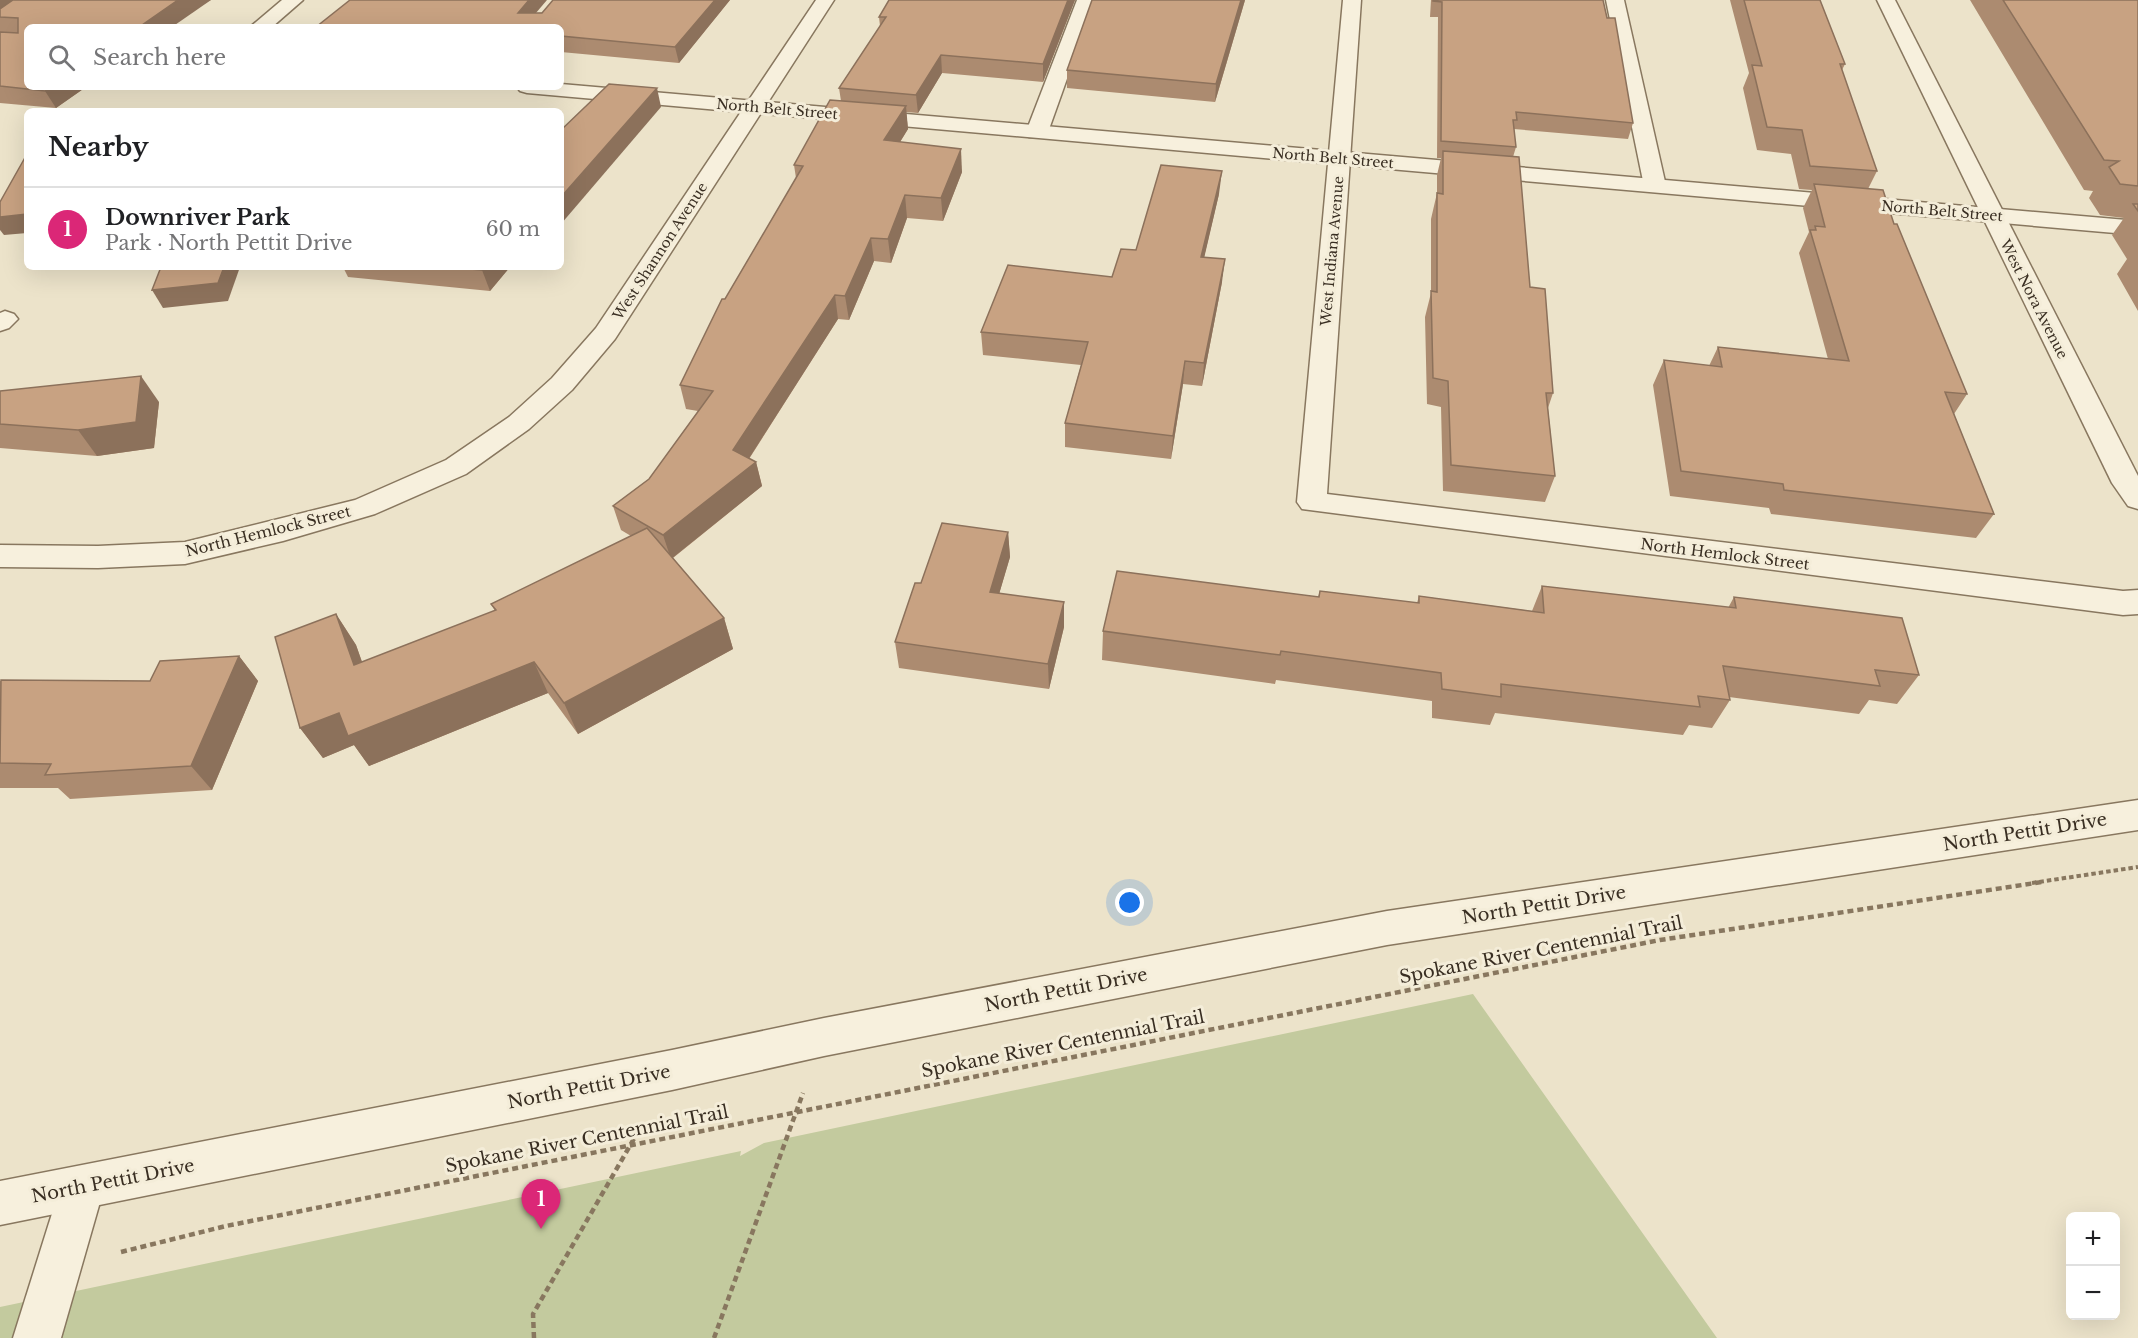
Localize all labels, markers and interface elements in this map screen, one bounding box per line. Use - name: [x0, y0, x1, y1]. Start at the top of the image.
- search box: [24, 24, 564, 90]
- icon: search: [45, 41, 78, 74]
- text: Search here: [93, 44, 226, 71]
- street label: North Belt Street: [716, 95, 839, 123]
- text: Nearby: [48, 131, 149, 163]
- street label: North Belt Street: [1272, 144, 1395, 172]
- street label: West Indiana Avenue: [1316, 175, 1348, 328]
- street label: West Shannon Avenue: [608, 179, 711, 324]
- street label: North Belt Street: [1881, 197, 2004, 225]
- text: Downriver Park: [105, 204, 290, 231]
- text: 1: [63, 217, 72, 241]
- text: 60 m: [486, 217, 540, 241]
- text: Park · North Pettit Drive: [105, 231, 352, 255]
- street label: West Nora Avenue: [1996, 235, 2072, 362]
- street label: North Hemlock Street: [183, 501, 353, 561]
- street label: North Hemlock Street: [1640, 534, 1811, 574]
- street label: North Pettit Drive: [1941, 808, 2109, 856]
- street label: North Pettit Drive: [1460, 881, 1628, 929]
- your location: [1115, 888, 1144, 917]
- street label: Spokane River Centennial Trail: [1397, 912, 1685, 988]
- street label: North Pettit Drive: [983, 963, 1149, 1017]
- street label: Spokane River Centennial Trail: [919, 1006, 1207, 1082]
- street label: North Pettit Drive: [506, 1060, 672, 1114]
- street label: Spokane River Centennial Trail: [443, 1101, 731, 1177]
- street label: North Pettit Drive: [30, 1154, 196, 1208]
- pin: 1: [522, 1180, 560, 1229]
- map controls: [2066, 1212, 2120, 1320]
- button: +: [2066, 1212, 2120, 1266]
- button: −: [2066, 1266, 2120, 1320]

